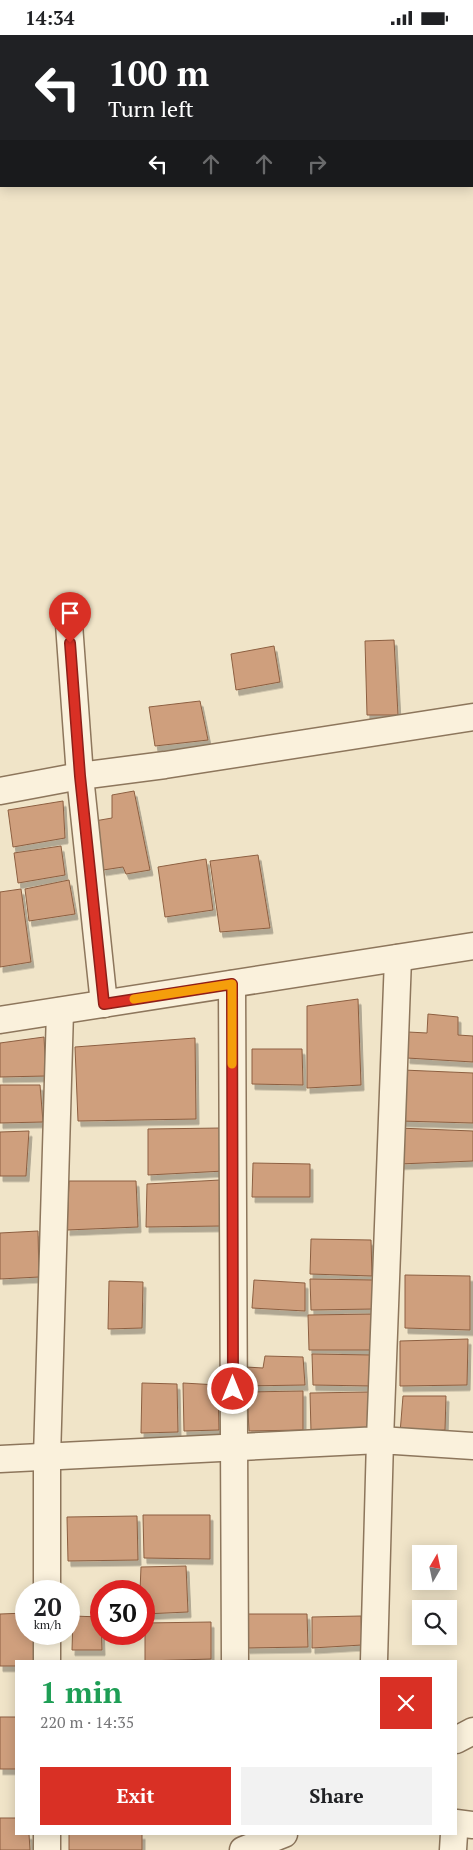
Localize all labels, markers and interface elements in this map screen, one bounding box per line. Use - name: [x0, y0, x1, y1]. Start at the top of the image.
- text: 14:34: [25, 5, 74, 30]
- text: 100 m: [108, 50, 209, 96]
- icon: left: [25, 55, 90, 120]
- text: Turn left: [108, 94, 194, 123]
- icon: left: [144, 150, 172, 178]
- icon: ahead: [197, 150, 225, 178]
- icon: ahead: [250, 150, 278, 178]
- icon: right: [303, 150, 331, 178]
- pin: [49, 592, 91, 643]
- icon: arrive: [56, 599, 84, 627]
- position arrow: [206, 1362, 258, 1414]
- north arrow: [412, 1545, 458, 1590]
- map controls: [412, 1545, 457, 1645]
- speed limit sign: 30: [90, 1580, 155, 1645]
- text: 20: [33, 1590, 62, 1623]
- button: search: [412, 1600, 457, 1645]
- text: km/h: [34, 1617, 61, 1632]
- text: 1 min: [40, 1672, 122, 1712]
- button: close: [380, 1677, 432, 1729]
- text: 220 m · 14:35: [40, 1711, 134, 1733]
- button: Exit: [40, 1767, 231, 1825]
- button: Share: [241, 1767, 432, 1825]

